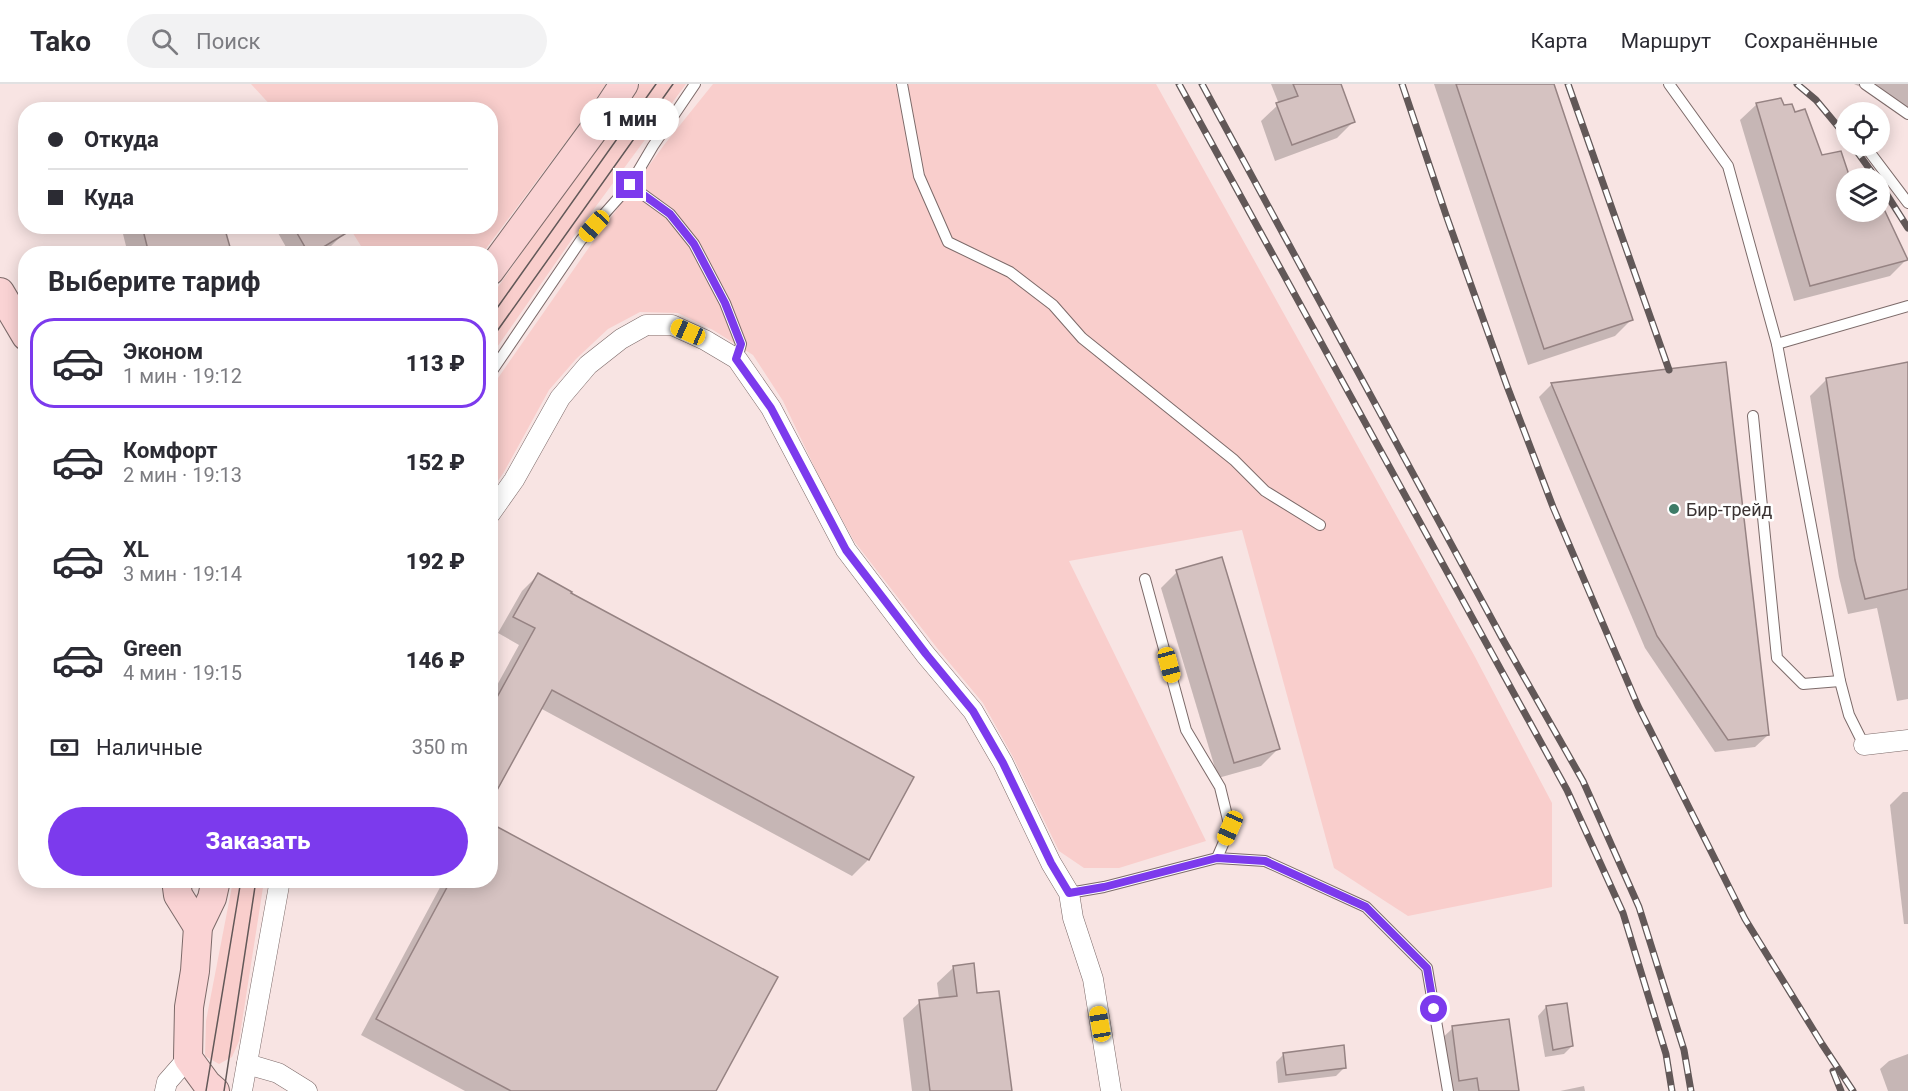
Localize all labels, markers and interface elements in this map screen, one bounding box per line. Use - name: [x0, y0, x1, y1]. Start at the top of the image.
- search box: [127, 14, 547, 68]
- text: Tako: [30, 25, 91, 58]
- icon: search: [148, 25, 181, 58]
- text: Поиск: [196, 29, 260, 54]
- text: Карта: [1531, 29, 1588, 53]
- text: Маршрут: [1621, 29, 1711, 53]
- text: Сохранённые: [1744, 29, 1878, 53]
- callout: 1 мин: [580, 98, 680, 140]
- map controls: [1836, 102, 1890, 222]
- button: locate: [1836, 102, 1890, 156]
- text: 1 мин: [602, 107, 657, 131]
- text: Откуда: [84, 127, 159, 152]
- button: layers: [1836, 168, 1890, 222]
- route end: [616, 171, 643, 198]
- text: Куда: [84, 185, 134, 210]
- car: [575, 207, 613, 245]
- text: Выберите тариф: [48, 266, 260, 298]
- car: [668, 316, 708, 348]
- icon: car: [51, 336, 105, 390]
- text: Эконом: [123, 339, 203, 364]
- text: 113 ₽: [406, 351, 465, 376]
- text: 1 мин · 19:12: [123, 364, 242, 388]
- icon: car: [51, 435, 105, 489]
- text: Комфорт: [123, 438, 218, 463]
- text: 152 ₽: [406, 450, 465, 475]
- text: 2 мин · 19:13: [123, 463, 242, 487]
- place label: Бир-трейд: [1686, 499, 1773, 520]
- marker: Бир-трейд: [1667, 502, 1681, 516]
- icon: car: [51, 534, 105, 588]
- text: XL: [123, 537, 149, 562]
- text: 192 ₽: [406, 549, 465, 574]
- text: 3 мин · 19:14: [123, 562, 242, 586]
- icon: car: [51, 633, 105, 687]
- text: Green: [123, 636, 182, 661]
- car: [1156, 645, 1182, 685]
- text: 146 ₽: [406, 648, 465, 673]
- text: 4 мин · 19:15: [123, 661, 242, 685]
- icon: cash: [48, 731, 81, 764]
- text: Наличные: [96, 735, 202, 760]
- text: 350 m: [412, 735, 468, 759]
- button: Заказать: [48, 807, 468, 876]
- car: [1214, 808, 1246, 848]
- route start: [1420, 995, 1447, 1022]
- car: [1088, 1005, 1112, 1043]

